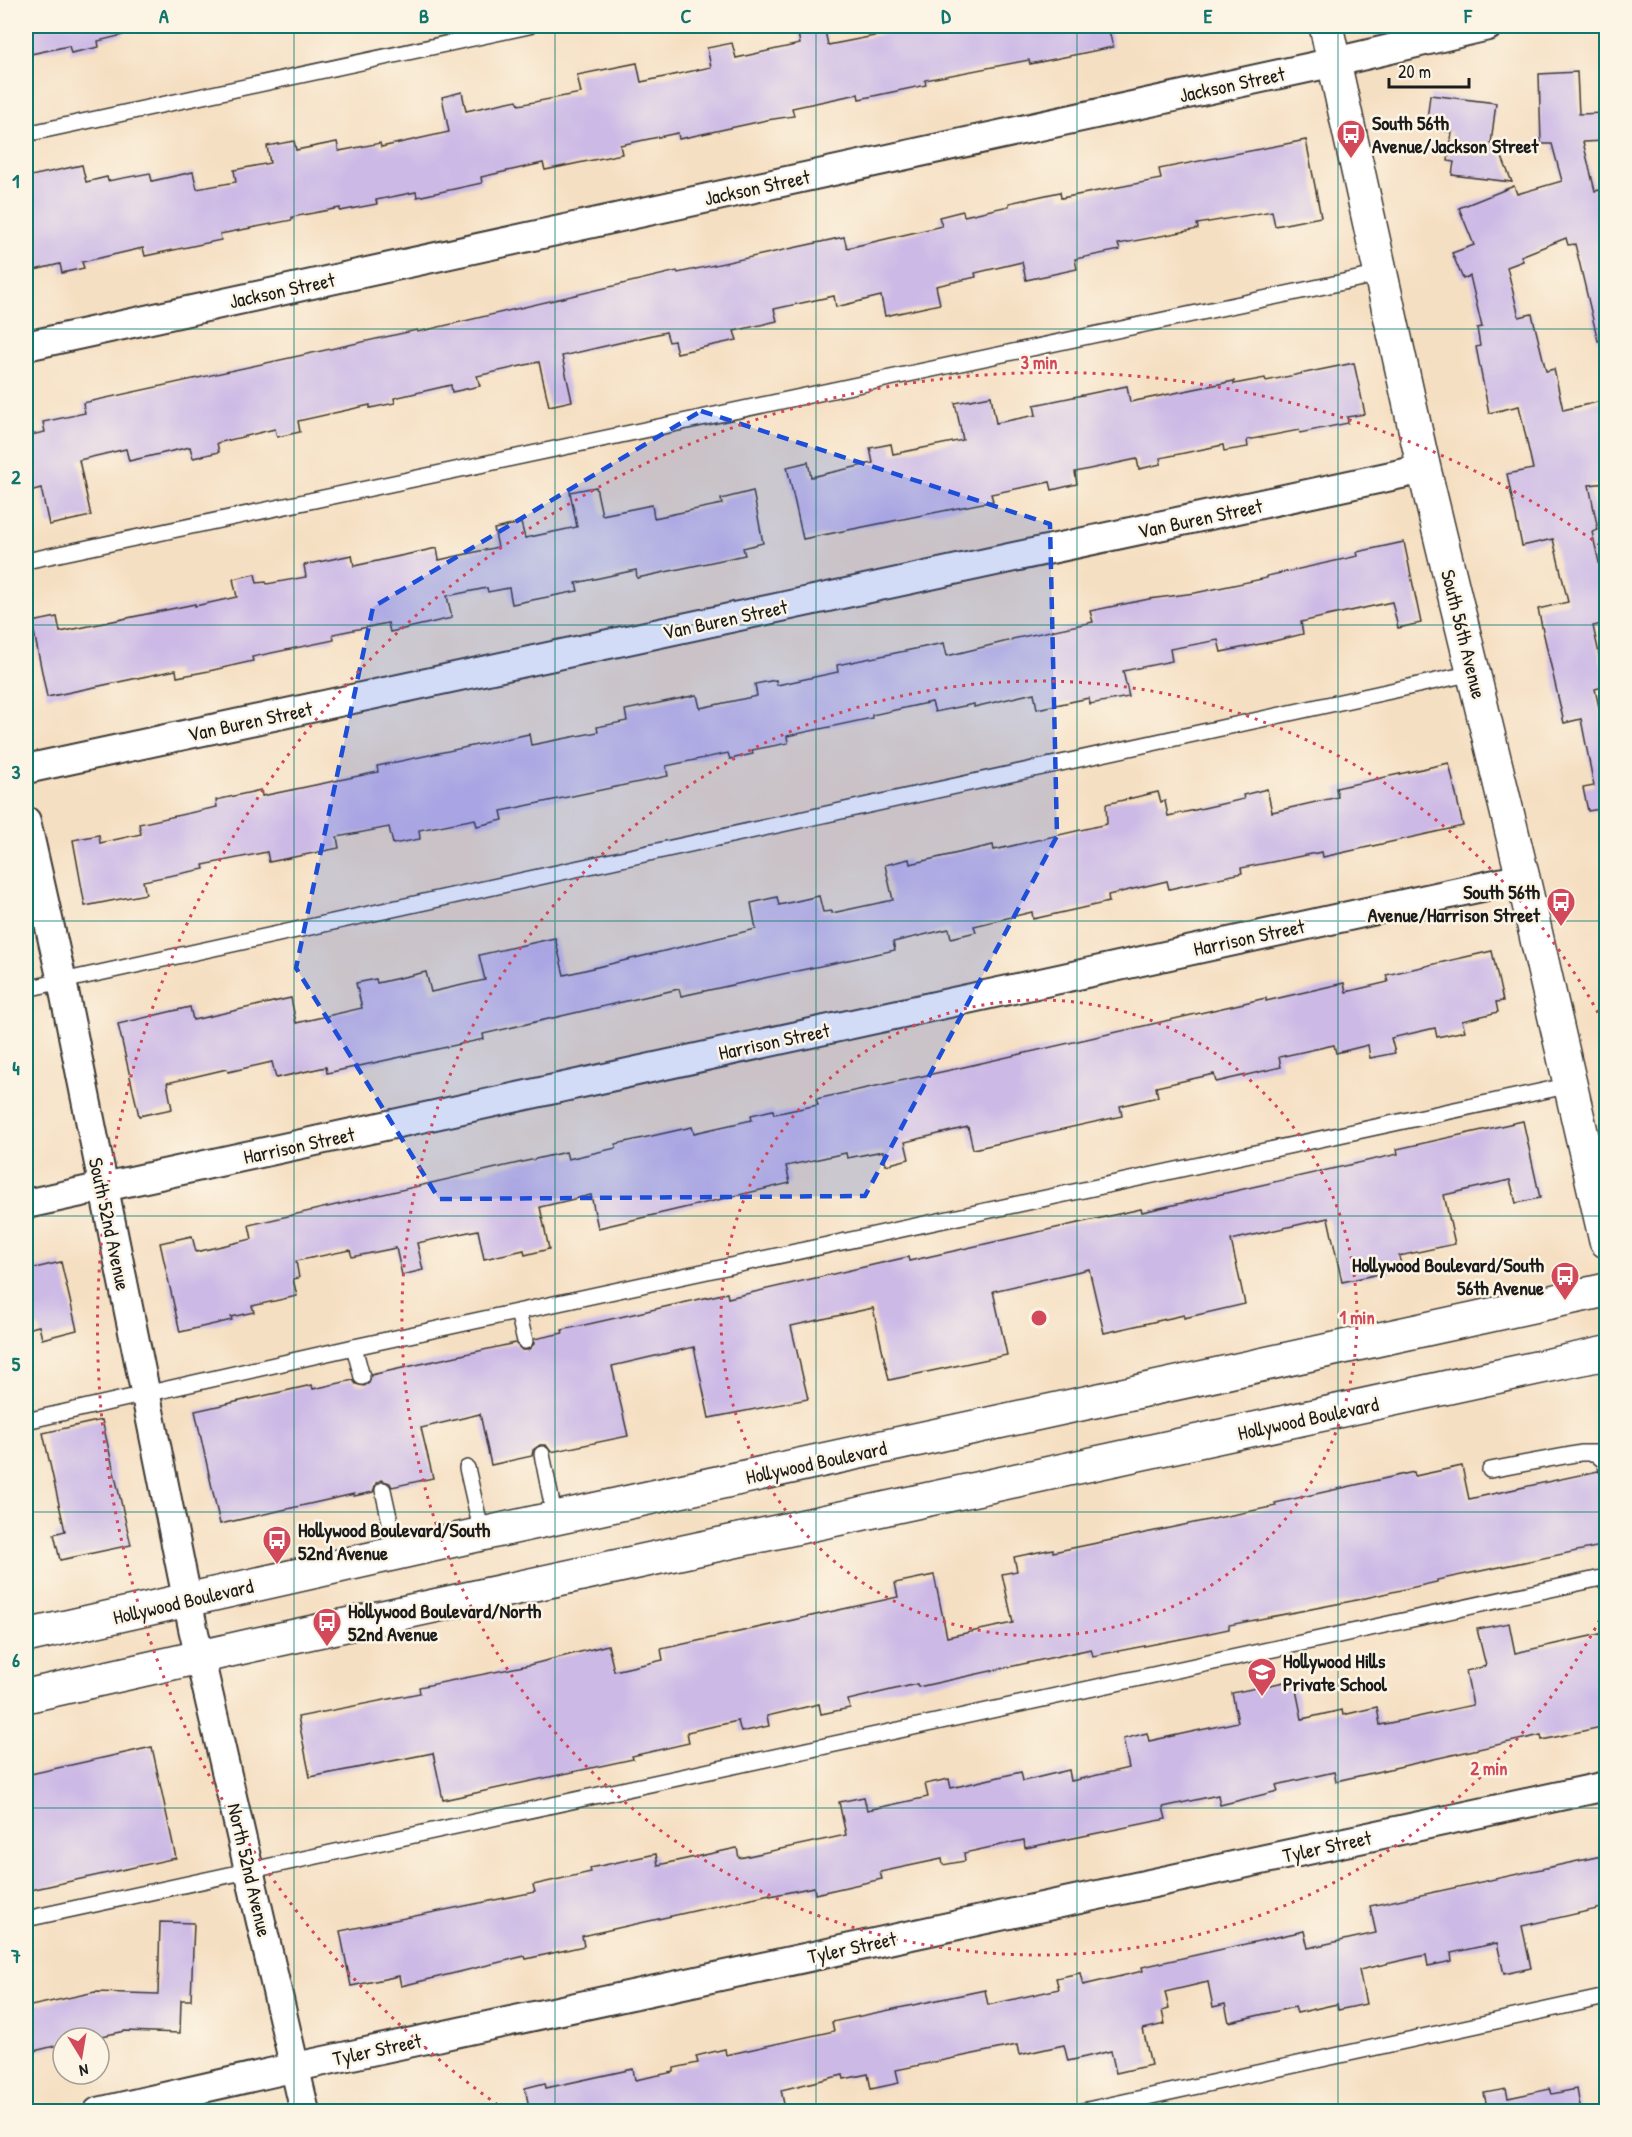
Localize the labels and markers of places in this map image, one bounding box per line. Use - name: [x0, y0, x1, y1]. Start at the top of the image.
- place label: South 56th Avenue/Jackson Street: [1372, 109, 1540, 159]
- bus stop icon: South 56th Avenue/Jackson Street: [1335, 118, 1367, 160]
- place label: South 56th Avenue/Harrison Street: [1368, 878, 1541, 928]
- bus stop icon: South 56th Avenue/Harrison Street: [1545, 886, 1577, 928]
- place label: Hollywood Boulevard/South 56th Avenue: [1352, 1251, 1545, 1301]
- bus stop icon: Hollywood Boulevard/South 56th Avenue: [1549, 1260, 1581, 1302]
- centre of rings: [1029, 1308, 1049, 1328]
- place label: Hollywood Boulevard/South 52nd Avenue: [298, 1516, 491, 1566]
- bus stop icon: Hollywood Boulevard/South 52nd Avenue: [261, 1524, 293, 1566]
- place label: Hollywood Boulevard/North 52nd Avenue: [348, 1597, 542, 1647]
- bus stop icon: Hollywood Boulevard/North 52nd Avenue: [311, 1606, 343, 1648]
- place label: Hollywood Hills Private School: [1283, 1647, 1388, 1697]
- school or university icon: Hollywood Hills Private School: [1246, 1656, 1278, 1698]

